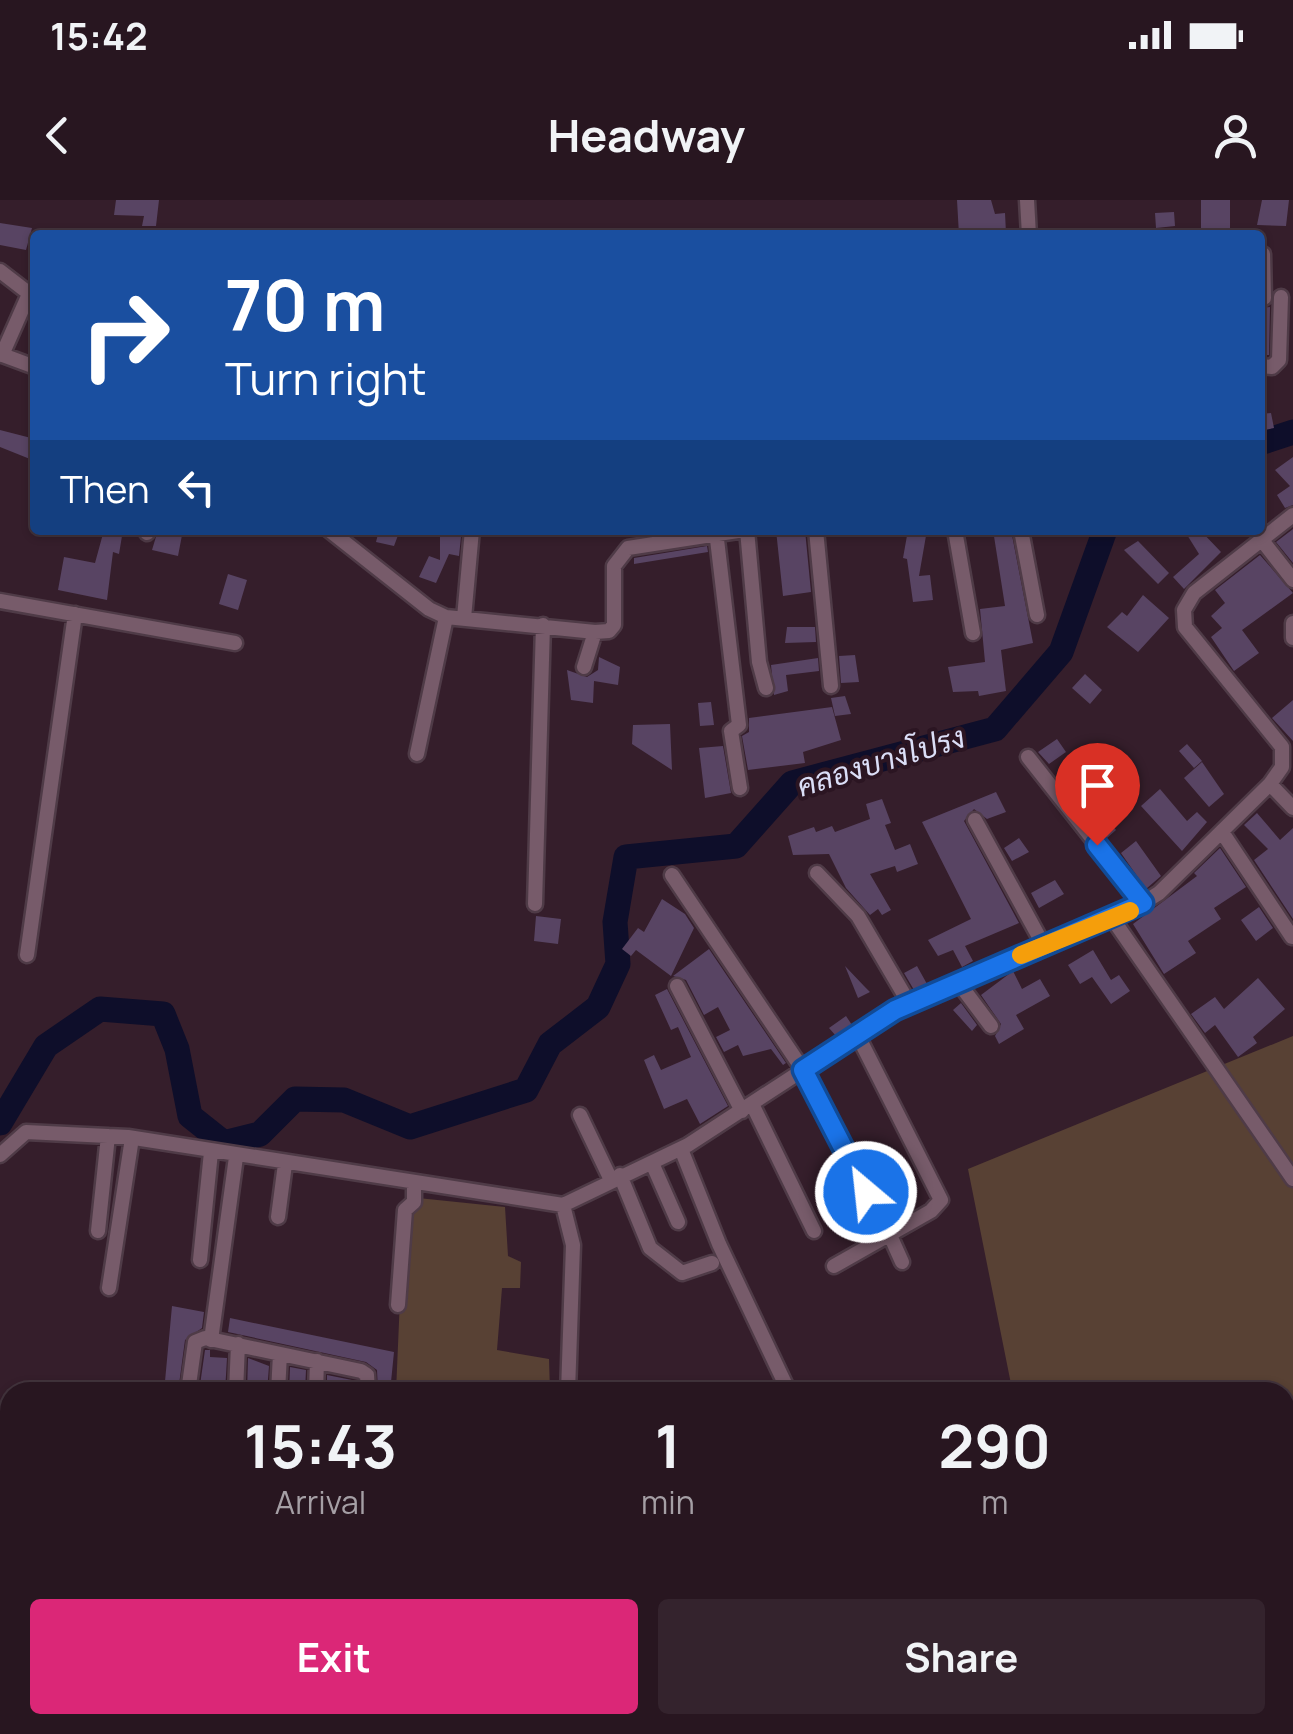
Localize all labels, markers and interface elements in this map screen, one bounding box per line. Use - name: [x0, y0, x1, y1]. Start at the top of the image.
- text: 15:42: [50, 9, 148, 61]
- text: Headway: [548, 104, 745, 166]
- icon: back: [30, 108, 85, 163]
- icon: person: [1208, 108, 1263, 163]
- text: 70 m: [225, 256, 385, 352]
- icon: right: [60, 270, 190, 400]
- text: Turn right: [225, 347, 426, 409]
- icon: left: [169, 460, 224, 515]
- text: Then: [60, 462, 149, 514]
- water label: คลองบางโปรง: [792, 716, 969, 806]
- pin: [1055, 743, 1140, 846]
- icon: arrive: [1070, 758, 1125, 813]
- position arrow: [814, 1140, 918, 1244]
- text: 15:43: [244, 1404, 397, 1486]
- text: 1: [655, 1404, 681, 1486]
- text: 290: [939, 1404, 1051, 1486]
- text: Arrival: [275, 1480, 366, 1524]
- text: min: [641, 1480, 695, 1524]
- text: m: [981, 1480, 1008, 1524]
- button: Exit: [30, 1599, 638, 1714]
- button: Share: [658, 1599, 1265, 1714]

